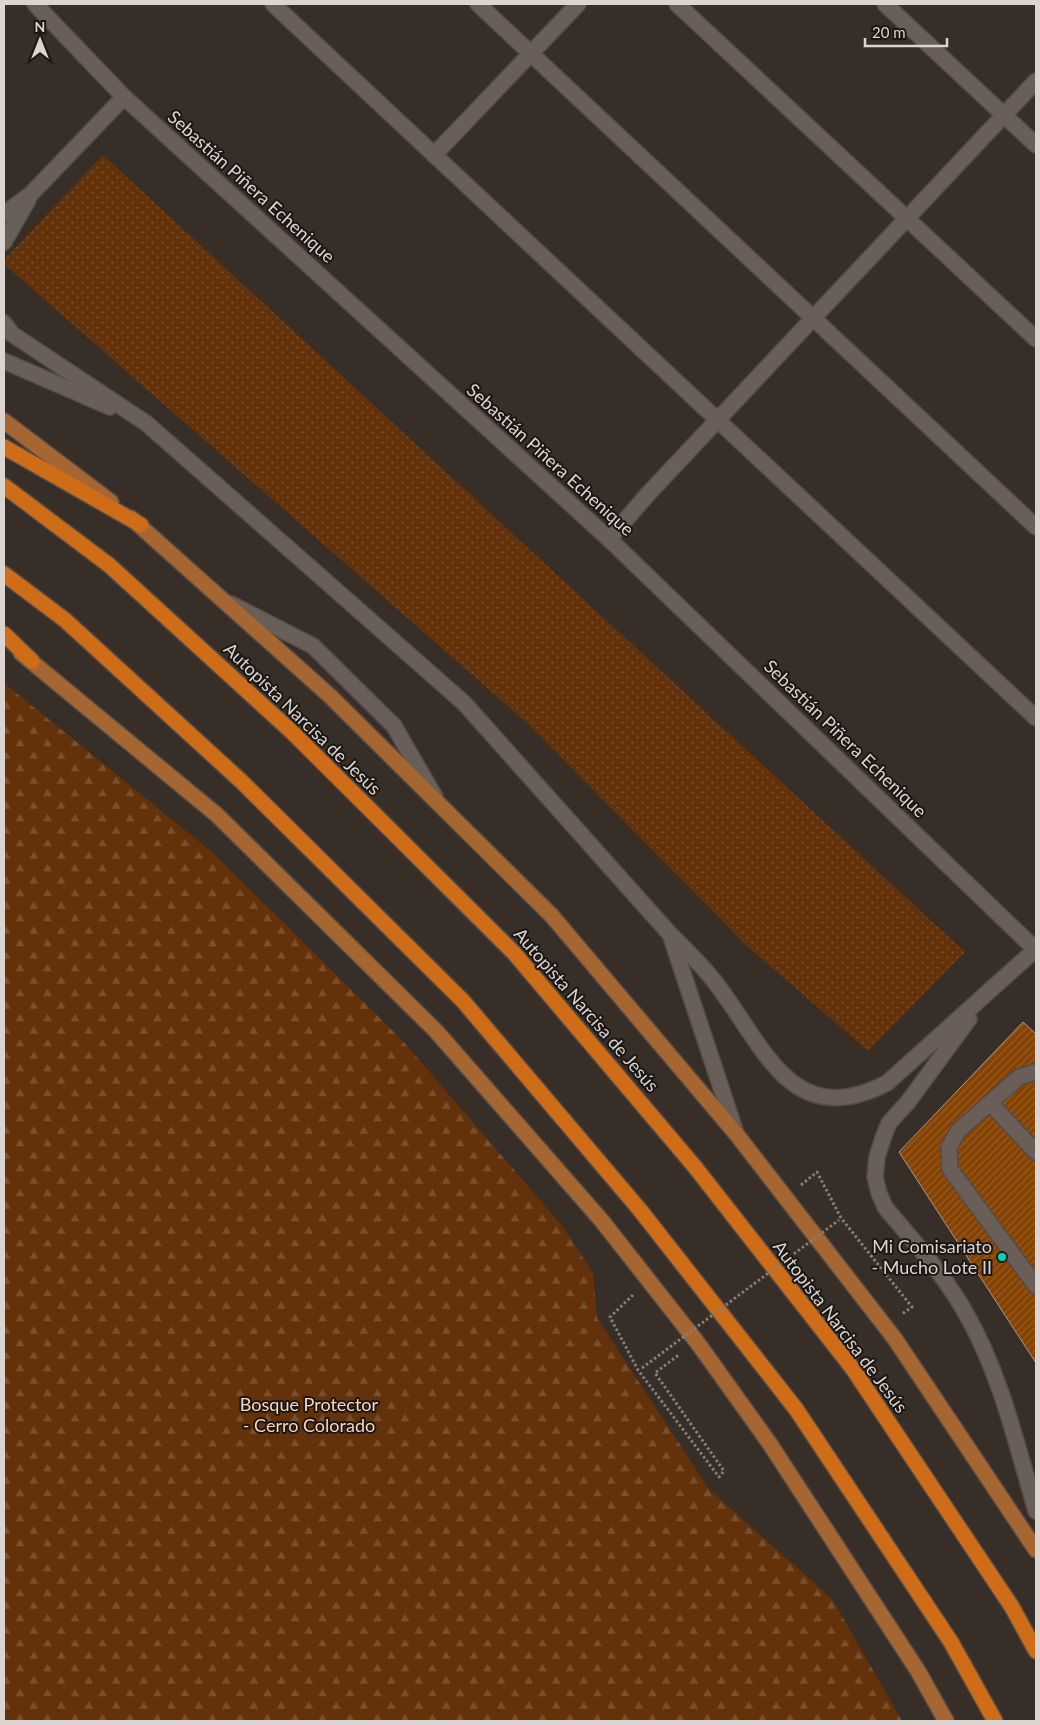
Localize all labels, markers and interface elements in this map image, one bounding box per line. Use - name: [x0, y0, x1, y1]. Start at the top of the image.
- north arrow: [15, 15, 65, 65]
- scale bar: [865, 15, 948, 47]
- text: N: [35, 18, 45, 35]
- text: 20 m: [872, 23, 906, 41]
- street label: Sebastián Piñera Echenique: [164, 105, 340, 267]
- street label: Sebastián Piñera Echenique: [463, 378, 639, 540]
- street label: Autopista Narcisa de Jesús: [220, 638, 386, 799]
- street label: Sebastián Piñera Echenique: [760, 655, 932, 822]
- street label: Autopista Narcisa de Jesús: [510, 923, 664, 1096]
- place label: Mi Comisariato - Mucho Lote II: [871, 1235, 992, 1278]
- street label: Autopista Narcisa de Jesús: [769, 1236, 913, 1417]
- marker: Mi Comisariato - Mucho Lote II: [996, 1251, 1008, 1263]
- park label: Bosque Protector - Cerro Colorado: [240, 1393, 379, 1436]

